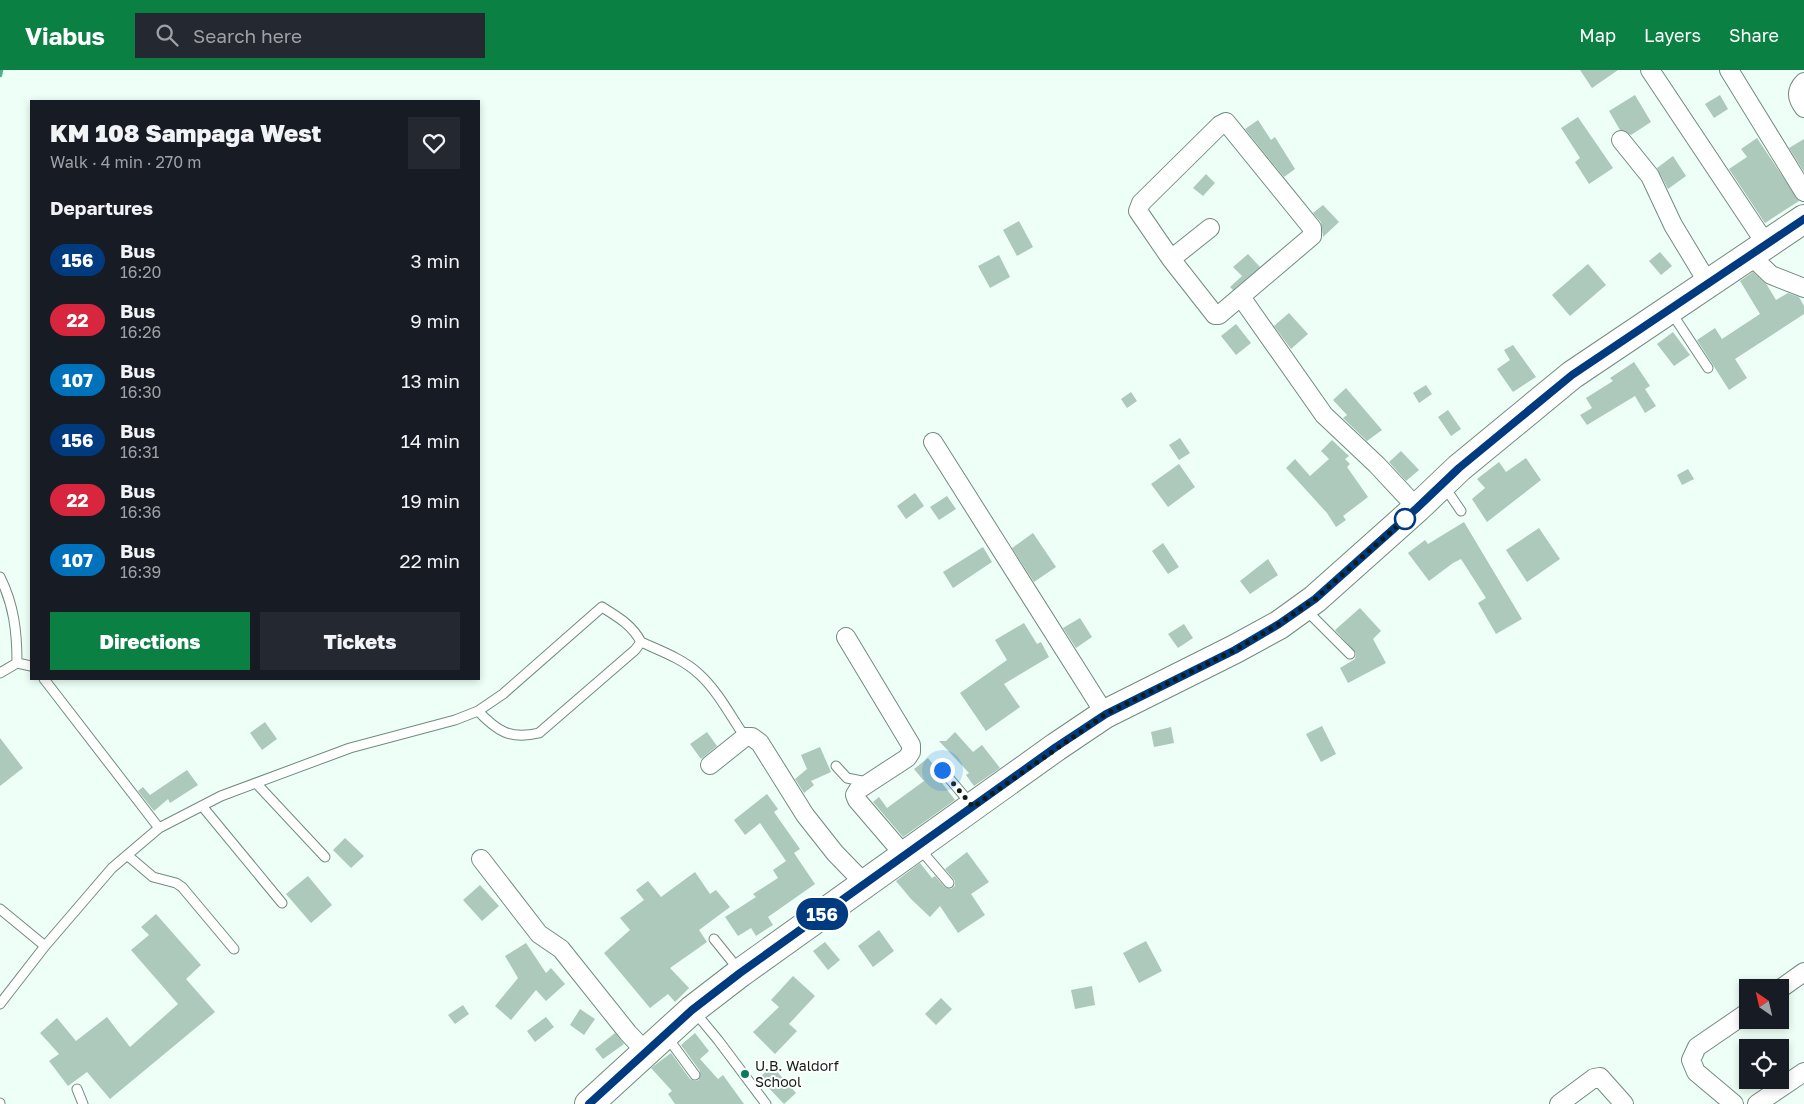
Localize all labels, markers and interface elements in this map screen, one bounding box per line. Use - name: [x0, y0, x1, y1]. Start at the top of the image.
- search box: [135, 13, 485, 58]
- text: Viabus: [25, 21, 105, 50]
- icon: search: [153, 21, 181, 49]
- text: Search here: [193, 24, 302, 47]
- text: Map: [1579, 24, 1616, 46]
- text: Layers: [1644, 24, 1701, 46]
- text: Share: [1729, 24, 1779, 46]
- button: heart: [408, 117, 460, 169]
- text: KM 108 Sampaga West: [50, 118, 321, 147]
- text: Walk · 4 min · 270 m: [50, 152, 201, 172]
- text: Departures: [50, 196, 153, 219]
- text: Bus: [120, 239, 155, 262]
- text: 156: [62, 249, 93, 271]
- text: 3 min: [411, 249, 460, 272]
- text: 16:20: [120, 262, 161, 282]
- text: Bus: [120, 299, 155, 322]
- text: 22: [67, 309, 88, 331]
- text: 9 min: [410, 309, 460, 332]
- text: 16:26: [120, 322, 161, 342]
- text: Bus: [120, 359, 155, 382]
- text: 107: [62, 369, 93, 391]
- text: 13 min: [401, 369, 460, 392]
- text: 16:30: [120, 382, 162, 402]
- text: Bus: [120, 419, 155, 442]
- text: 156: [62, 429, 93, 451]
- text: 14 min: [401, 429, 460, 452]
- text: 16:31: [120, 442, 159, 462]
- text: Bus: [120, 479, 155, 502]
- text: 22: [67, 489, 88, 511]
- text: 19 min: [401, 489, 460, 512]
- text: 16:36: [120, 502, 161, 522]
- unlabelled marker: [1394, 508, 1416, 530]
- text: Bus: [120, 539, 155, 562]
- text: 107: [62, 549, 93, 571]
- text: 22 min: [400, 549, 460, 572]
- text: 16:39: [120, 562, 161, 582]
- button: Directions: [50, 612, 250, 670]
- button: Tickets: [260, 612, 460, 670]
- your location: [930, 758, 955, 783]
- line badge: 156: [793, 898, 851, 930]
- text: 156: [806, 903, 838, 925]
- north arrow: [1739, 979, 1789, 1029]
- map controls: [1739, 979, 1789, 1089]
- button: locate: [1739, 1039, 1789, 1089]
- place label: U.B. Waldorf School: [755, 1057, 839, 1090]
- marker: U.B. Waldorf School: [739, 1068, 751, 1080]

